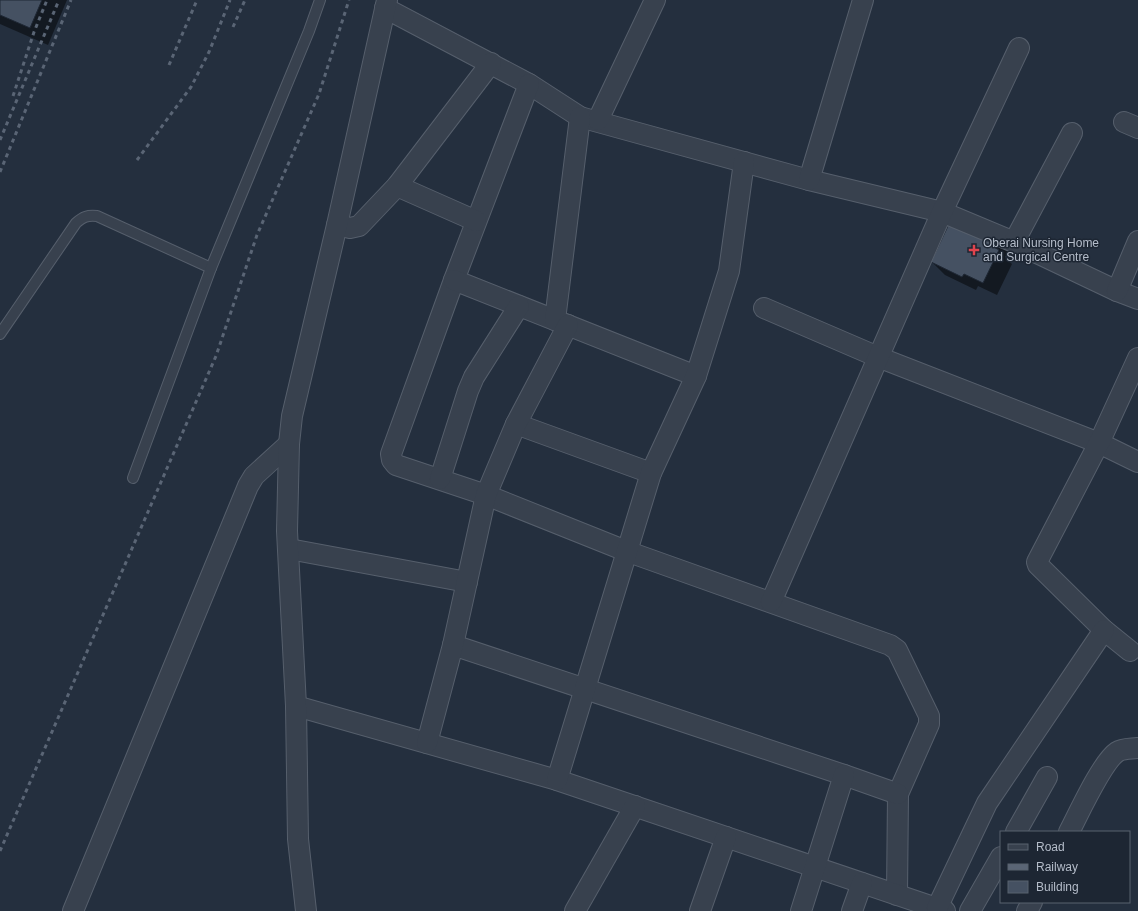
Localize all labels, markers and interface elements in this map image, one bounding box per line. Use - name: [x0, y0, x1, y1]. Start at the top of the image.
- place label: Oberai Nursing Home and Surgical Centre: [983, 236, 1099, 264]
- marker: Oberai Nursing Home and Surgical Centre: [968, 244, 980, 256]
- legend: [1000, 831, 1130, 903]
- text: Road: [1036, 840, 1065, 854]
- text: Railway: [1036, 860, 1078, 874]
- text: Building: [1036, 880, 1079, 894]

